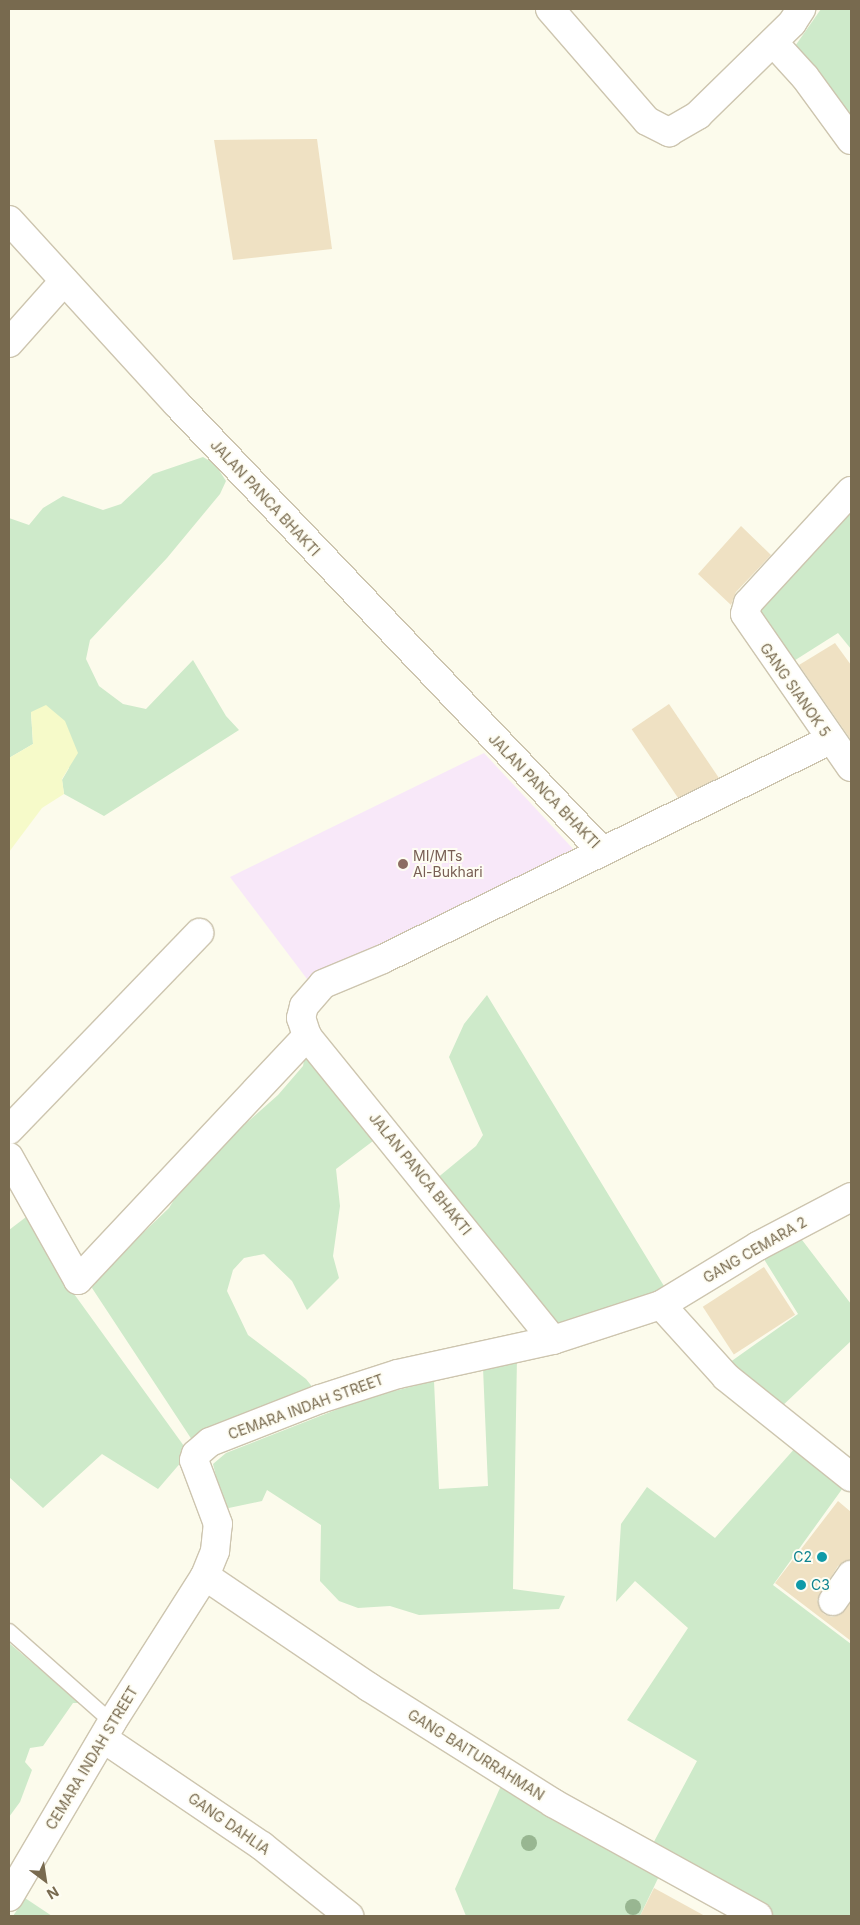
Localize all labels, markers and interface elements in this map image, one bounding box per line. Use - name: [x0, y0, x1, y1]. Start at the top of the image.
- street label: JALAN PANCA BHAKTI: [207, 436, 323, 560]
- street label: GANG SIANOK 5: [757, 640, 833, 740]
- street label: JALAN PANCA BHAKTI: [485, 730, 603, 852]
- place label: MI/MTs Al-Bukhari: [413, 848, 483, 880]
- marker: MI/MTs Al-Bukhari: [397, 858, 409, 870]
- street label: JALAN PANCA BHAKTI: [365, 1109, 475, 1239]
- street label: GANG CEMARA 2: [700, 1214, 810, 1286]
- street label: CEMARA INDAH STREET: [226, 1371, 386, 1443]
- place label: C2: [793, 1549, 812, 1565]
- marker: C2: [816, 1551, 828, 1563]
- place label: C3: [811, 1577, 830, 1593]
- marker: C3: [795, 1579, 807, 1591]
- street label: CEMARA INDAH STREET: [42, 1683, 142, 1833]
- street label: GANG BAITURRAHMAN: [405, 1706, 547, 1804]
- street label: GANG DAHLIA: [185, 1790, 273, 1858]
- north arrow: [20, 1855, 70, 1905]
- text: N: [44, 1883, 62, 1903]

